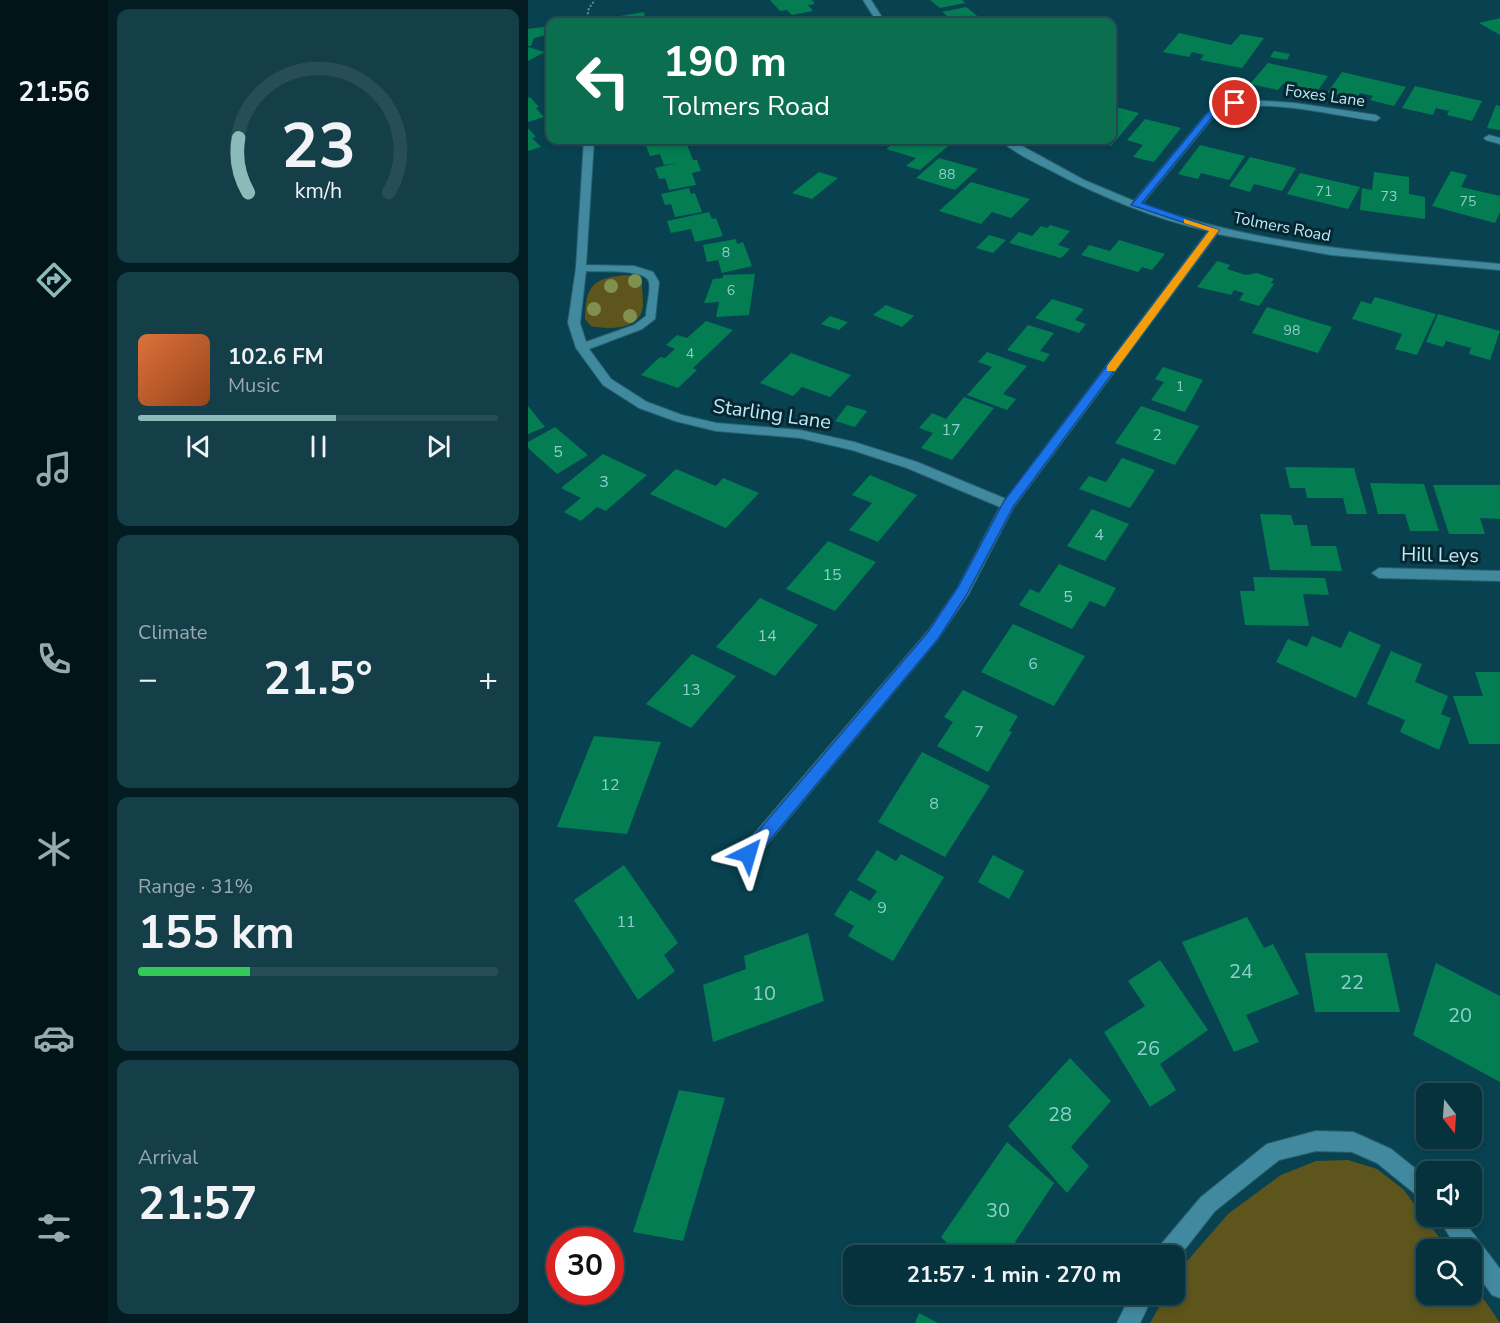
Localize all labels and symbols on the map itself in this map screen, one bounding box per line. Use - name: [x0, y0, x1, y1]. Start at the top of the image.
- pin: [1209, 77, 1260, 128]
- street label: Foxes Lane: [1284, 80, 1366, 112]
- house number: 88: [939, 165, 955, 184]
- house number: 71: [1316, 182, 1332, 201]
- house number: 73: [1381, 187, 1397, 206]
- house number: 75: [1460, 192, 1476, 211]
- street label: Tolmers Road: [1231, 207, 1333, 247]
- house number: 8: [722, 243, 730, 262]
- house number: 6: [727, 281, 735, 300]
- house number: 98: [1284, 321, 1300, 340]
- house number: 4: [686, 344, 694, 363]
- house number: 1: [1176, 377, 1184, 396]
- street label: Starling Lane: [711, 392, 833, 436]
- house number: 17: [941, 419, 961, 441]
- house number: 2: [1152, 424, 1162, 446]
- house number: 5: [553, 441, 563, 463]
- house number: 3: [599, 471, 609, 493]
- house number: 4: [1094, 524, 1104, 546]
- street label: Hill Leys: [1401, 541, 1479, 569]
- house number: 15: [822, 564, 842, 586]
- house number: 5: [1063, 586, 1073, 608]
- house number: 14: [757, 625, 777, 647]
- house number: 6: [1028, 653, 1038, 675]
- house number: 13: [681, 679, 701, 701]
- house number: 7: [974, 721, 984, 743]
- house number: 12: [600, 774, 620, 796]
- house number: 8: [929, 793, 939, 815]
- position arrow: [716, 822, 780, 886]
- house number: 9: [877, 897, 887, 919]
- house number: 11: [616, 911, 636, 933]
- house number: 24: [1229, 958, 1253, 985]
- house number: 22: [1340, 969, 1364, 996]
- house number: 10: [752, 980, 776, 1007]
- house number: 20: [1448, 1002, 1472, 1029]
- house number: 26: [1136, 1035, 1160, 1062]
- north arrow: [1416, 1083, 1482, 1149]
- house number: 28: [1048, 1101, 1072, 1128]
- house number: 30: [986, 1197, 1010, 1224]
- speed limit sign: 30: [546, 1227, 624, 1305]

